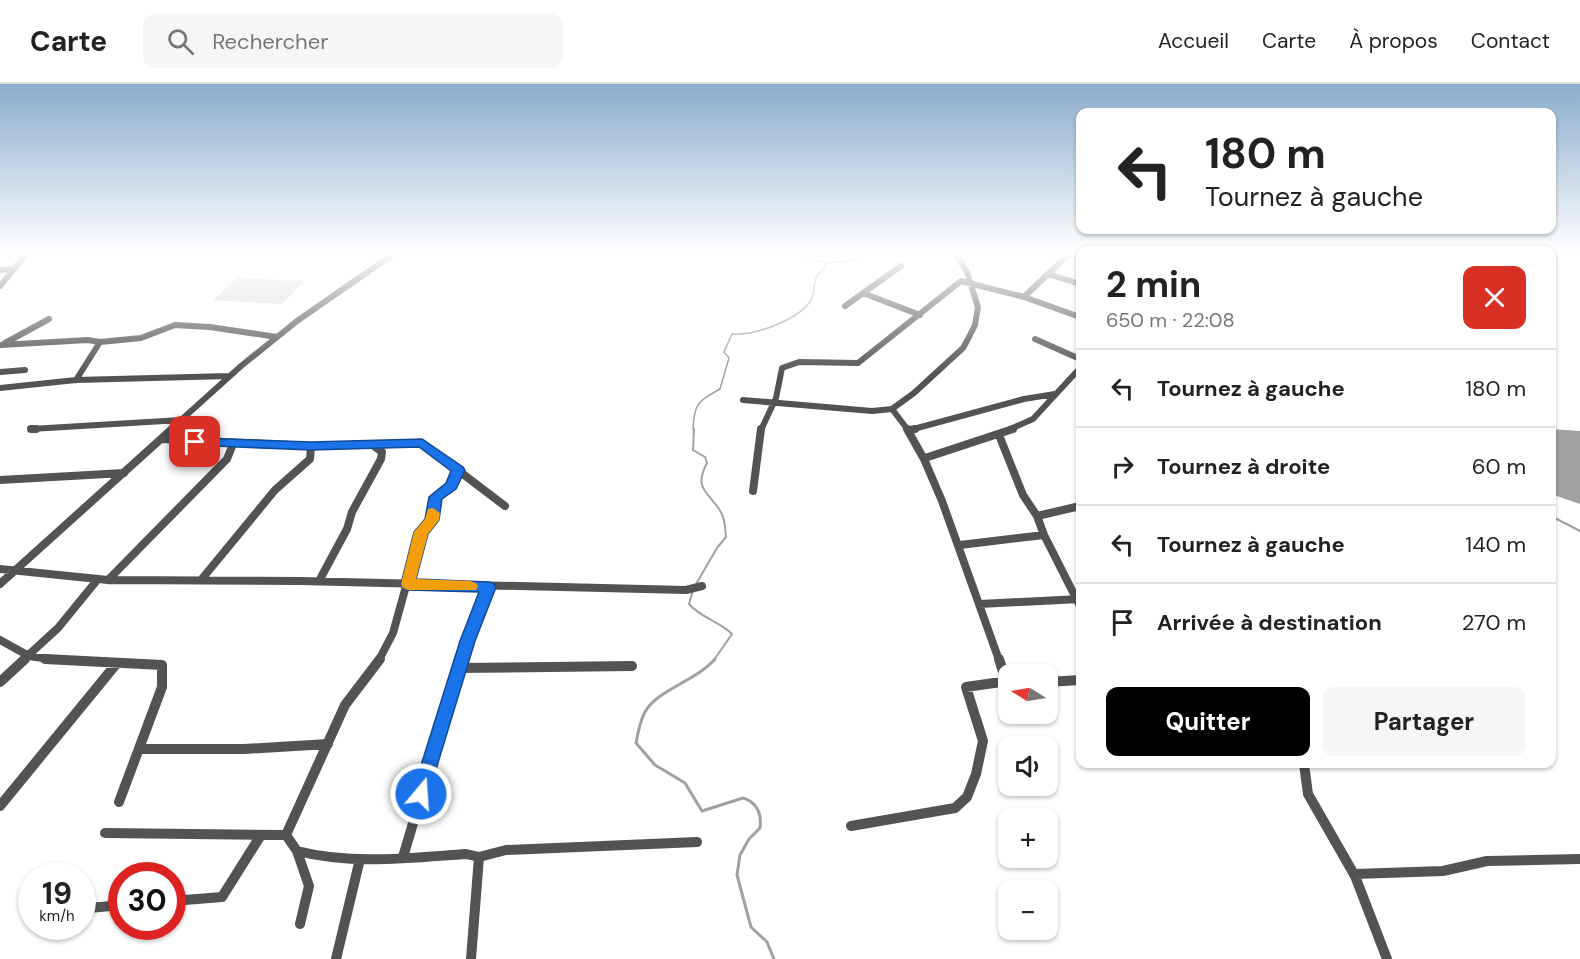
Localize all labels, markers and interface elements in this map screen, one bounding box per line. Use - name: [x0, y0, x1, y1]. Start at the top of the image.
- search box: [143, 14, 563, 68]
- text: Carte: [30, 23, 107, 60]
- icon: search: [164, 25, 197, 58]
- text: Rechercher: [212, 27, 328, 56]
- text: Accueil: [1158, 27, 1229, 55]
- text: Carte: [1262, 27, 1316, 55]
- text: À propos: [1349, 27, 1438, 55]
- text: Contact: [1471, 27, 1550, 55]
- text: 180 m: [1205, 126, 1326, 181]
- icon: left: [1106, 132, 1184, 210]
- text: Tournez à gauche: [1205, 179, 1423, 214]
- text: 2 min: [1106, 261, 1201, 308]
- button: close: [1463, 266, 1526, 329]
- text: 650 m · 22:08: [1106, 307, 1235, 333]
- icon: left: [1106, 372, 1139, 405]
- text: Tournez à gauche: [1157, 374, 1345, 403]
- text: 180 m: [1465, 374, 1526, 403]
- pin: [169, 416, 220, 467]
- icon: arrive: [178, 425, 211, 458]
- icon: right: [1106, 450, 1139, 483]
- text: Tournez à droite: [1157, 452, 1330, 481]
- text: 60 m: [1472, 452, 1526, 481]
- icon: left: [1106, 528, 1139, 561]
- text: Tournez à gauche: [1157, 530, 1345, 559]
- text: 140 m: [1465, 530, 1526, 559]
- icon: arrive: [1106, 606, 1139, 639]
- text: Arrivée à destination: [1157, 608, 1382, 637]
- text: 270 m: [1462, 608, 1526, 637]
- north arrow: [998, 664, 1058, 724]
- map controls: [998, 664, 1058, 940]
- button: Quitter: [1106, 687, 1310, 756]
- button: Partager: [1322, 687, 1526, 756]
- button: sound: [998, 736, 1058, 796]
- position arrow: [389, 762, 453, 826]
- button: +: [998, 808, 1058, 868]
- speed limit sign: 30: [108, 862, 186, 940]
- text: 19: [42, 874, 72, 913]
- button: −: [998, 880, 1058, 940]
- text: km/h: [39, 906, 75, 926]

